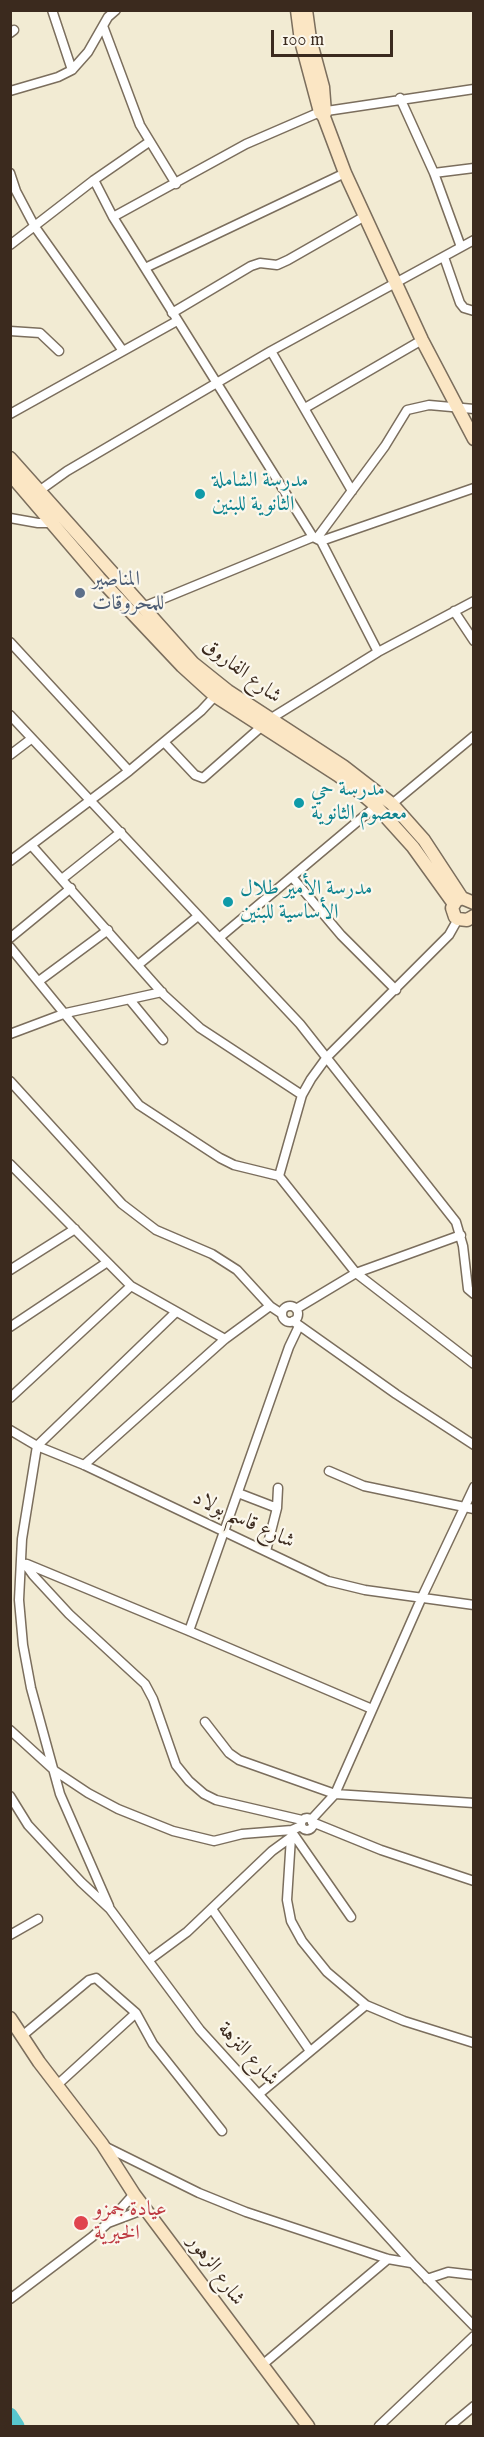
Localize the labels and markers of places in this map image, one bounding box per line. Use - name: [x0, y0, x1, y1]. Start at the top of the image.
- place label: مدرسة الشاملة الثانوية للبنين: [212, 469, 308, 519]
- marker: مدرسة الشاملة الثانوية للبنين: [193, 487, 207, 501]
- place label: المناصير للمحروقات: [92, 568, 164, 618]
- marker: المناصير للمحروقات: [73, 586, 87, 600]
- place label: مدرسة حي معصوم الثانوية: [311, 778, 407, 828]
- marker: مدرسة حي معصوم الثانوية: [292, 796, 306, 810]
- place label: مدرسة الأمير طلال الأساسية للبنين: [240, 877, 372, 927]
- marker: مدرسة الأمير طلال الأساسية للبنين: [221, 895, 235, 909]
- place label: عيادة جمزو الخيرية: [94, 2198, 167, 2248]
- marker: عيادة جمزو الخيرية: [72, 2214, 90, 2232]

